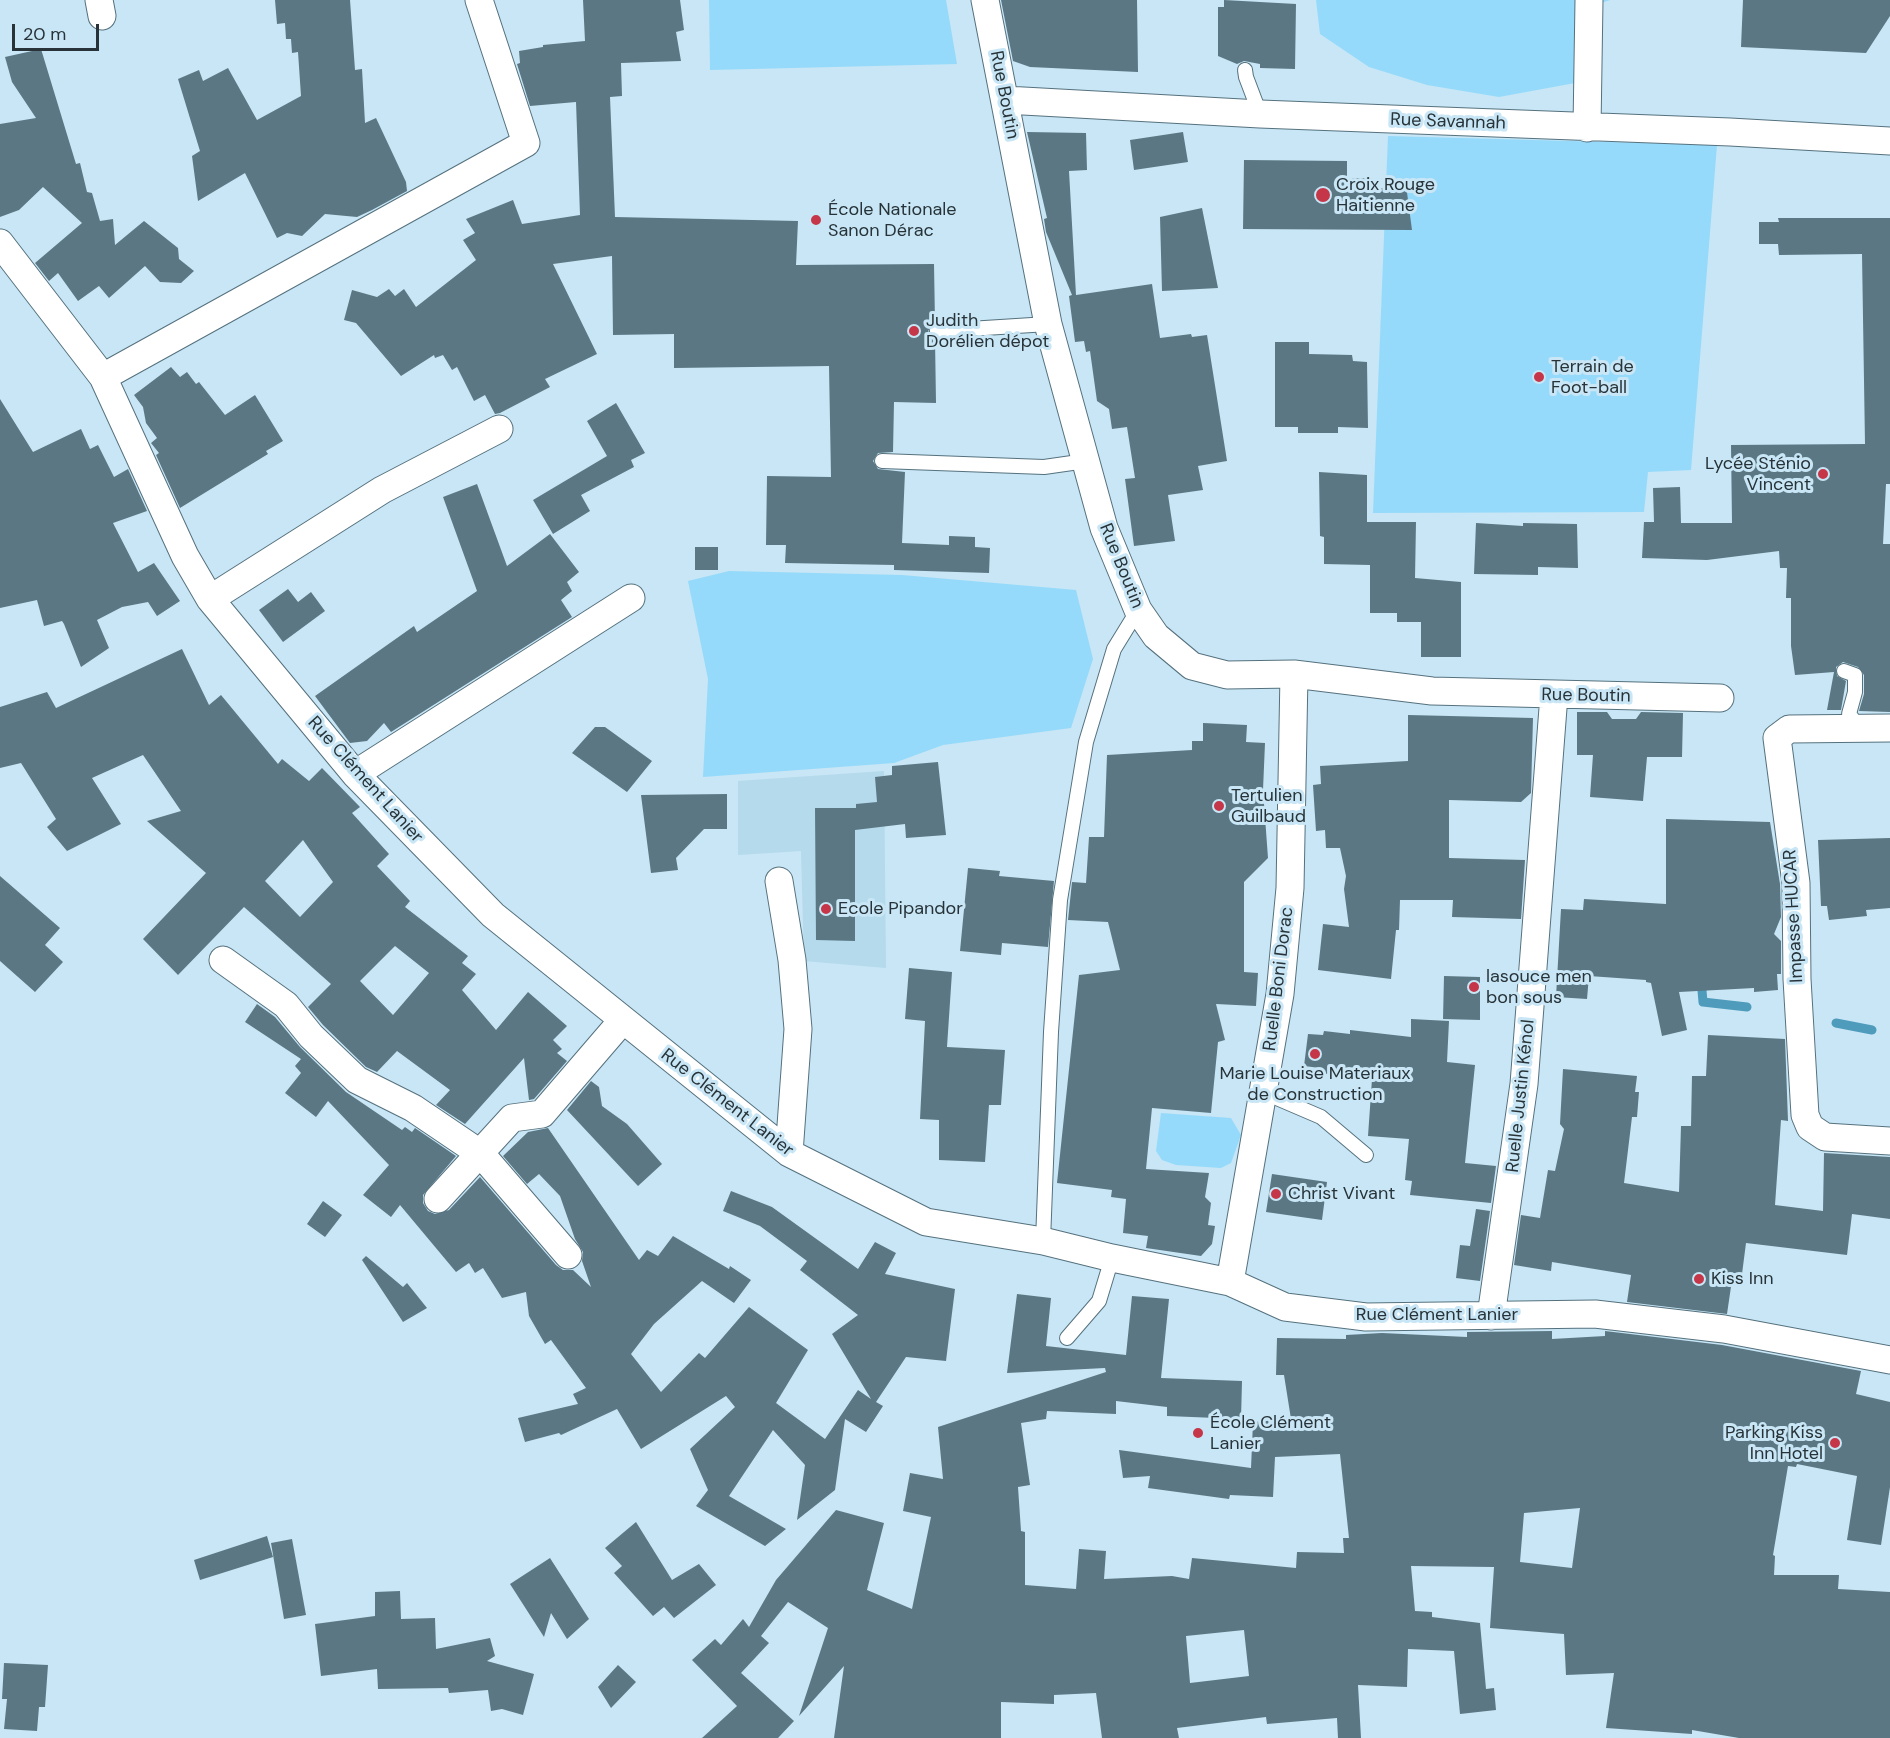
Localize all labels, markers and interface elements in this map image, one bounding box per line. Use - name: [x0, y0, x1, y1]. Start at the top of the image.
- scale bar: [15, 12, 102, 50]
- text: 20 m: [23, 22, 66, 46]
- street label: Rue Boutin: [985, 49, 1023, 141]
- street label: Rue Savannah: [1390, 109, 1506, 135]
- place label: Croix Rouge Haitienne: [1336, 174, 1435, 216]
- marker: Croix Rouge Haitienne: [1314, 186, 1332, 204]
- place label: École Nationale Sanon Dérac: [828, 199, 957, 242]
- marker: École Nationale Sanon Dérac: [809, 213, 823, 227]
- place label: Judith Dorélien dépot: [926, 310, 1049, 352]
- marker: Judith Dorélien dépot: [907, 324, 921, 338]
- place label: Terrain de Foot-ball: [1551, 356, 1634, 398]
- marker: Terrain de Foot-ball: [1532, 370, 1546, 384]
- place label: Lycée Sténio Vincent: [1705, 453, 1811, 496]
- marker: Lycée Sténio Vincent: [1816, 467, 1830, 481]
- street label: Rue Boutin: [1094, 520, 1148, 612]
- street label: Rue Boutin: [1541, 684, 1631, 708]
- street label: Rue Clément Lanier: [303, 712, 427, 848]
- place label: Tertulien Guilbaud: [1231, 785, 1306, 828]
- marker: Tertulien Guilbaud: [1212, 799, 1226, 813]
- street label: Impasse HUCAR: [1780, 849, 1808, 983]
- place label: Ecole Pipandor: [838, 898, 963, 920]
- marker: Ecole Pipandor: [819, 902, 833, 916]
- street label: Ruelle Boni Dorac: [1259, 906, 1299, 1052]
- place label: lasouce men bon sous: [1486, 966, 1592, 1008]
- marker: lasouce men bon sous: [1467, 980, 1481, 994]
- street label: Ruelle Justin Kénol: [1502, 1018, 1540, 1174]
- street label: Rue Clément Lanier: [656, 1044, 798, 1162]
- marker: Marie Louise Materiaux de Construction: [1308, 1047, 1322, 1061]
- place label: Marie Louise Materiaux de Construction: [1219, 1063, 1411, 1106]
- place label: Christ Vivant: [1288, 1183, 1395, 1205]
- marker: Christ Vivant: [1269, 1187, 1283, 1201]
- place label: Kiss Inn: [1711, 1268, 1774, 1290]
- marker: Kiss Inn: [1692, 1272, 1706, 1286]
- street label: Rue Clément Lanier: [1356, 1304, 1518, 1326]
- place label: École Clément Lanier: [1210, 1412, 1331, 1454]
- place label: Parking Kiss Inn Hotel: [1725, 1422, 1823, 1464]
- marker: École Clément Lanier: [1191, 1426, 1205, 1440]
- marker: Parking Kiss Inn Hotel: [1828, 1436, 1842, 1450]

